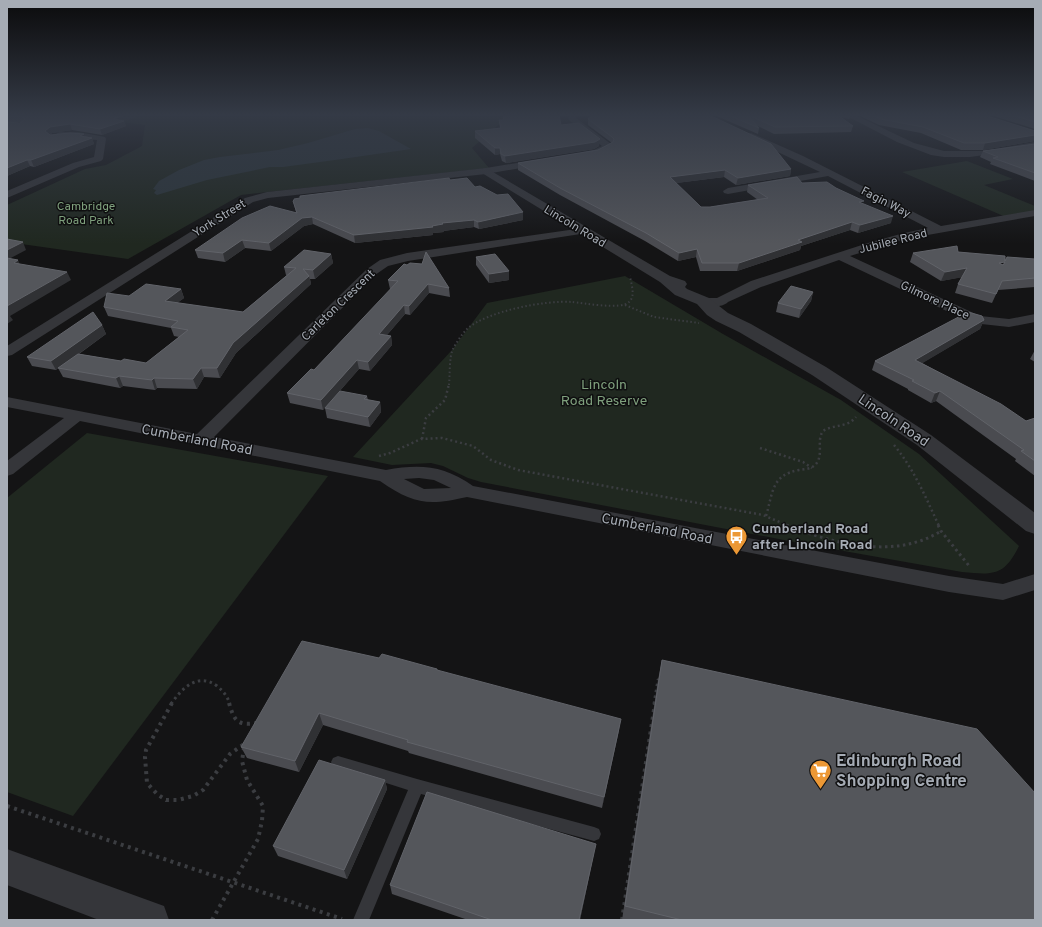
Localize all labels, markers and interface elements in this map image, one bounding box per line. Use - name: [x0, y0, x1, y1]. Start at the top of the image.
- street label: Fagin Way: [858, 184, 913, 222]
- street label: York Street: [190, 196, 249, 242]
- park label: Cambridge Road Park: [57, 199, 115, 229]
- street label: Lincoln Road: [540, 202, 609, 252]
- street label: Jubilee Road: [857, 226, 929, 258]
- street label: Carleton Crescent: [298, 266, 379, 345]
- street label: Gilmore Place: [897, 278, 972, 324]
- park label: Lincoln Road Reserve: [561, 377, 647, 410]
- street label: Lincoln Road: [855, 391, 932, 451]
- street label: Cumberland Road: [140, 421, 254, 460]
- street label: Cumberland Road: [600, 510, 714, 549]
- place label: Cumberland Road after Lincoln Road: [752, 521, 873, 554]
- bus stop icon: Cumberland Road after Lincoln Road: [723, 523, 749, 556]
- place label: Edinburgh Road Shopping Centre: [836, 751, 967, 793]
- supermarket icon: Edinburgh Road Shopping Centre: [807, 757, 833, 790]

